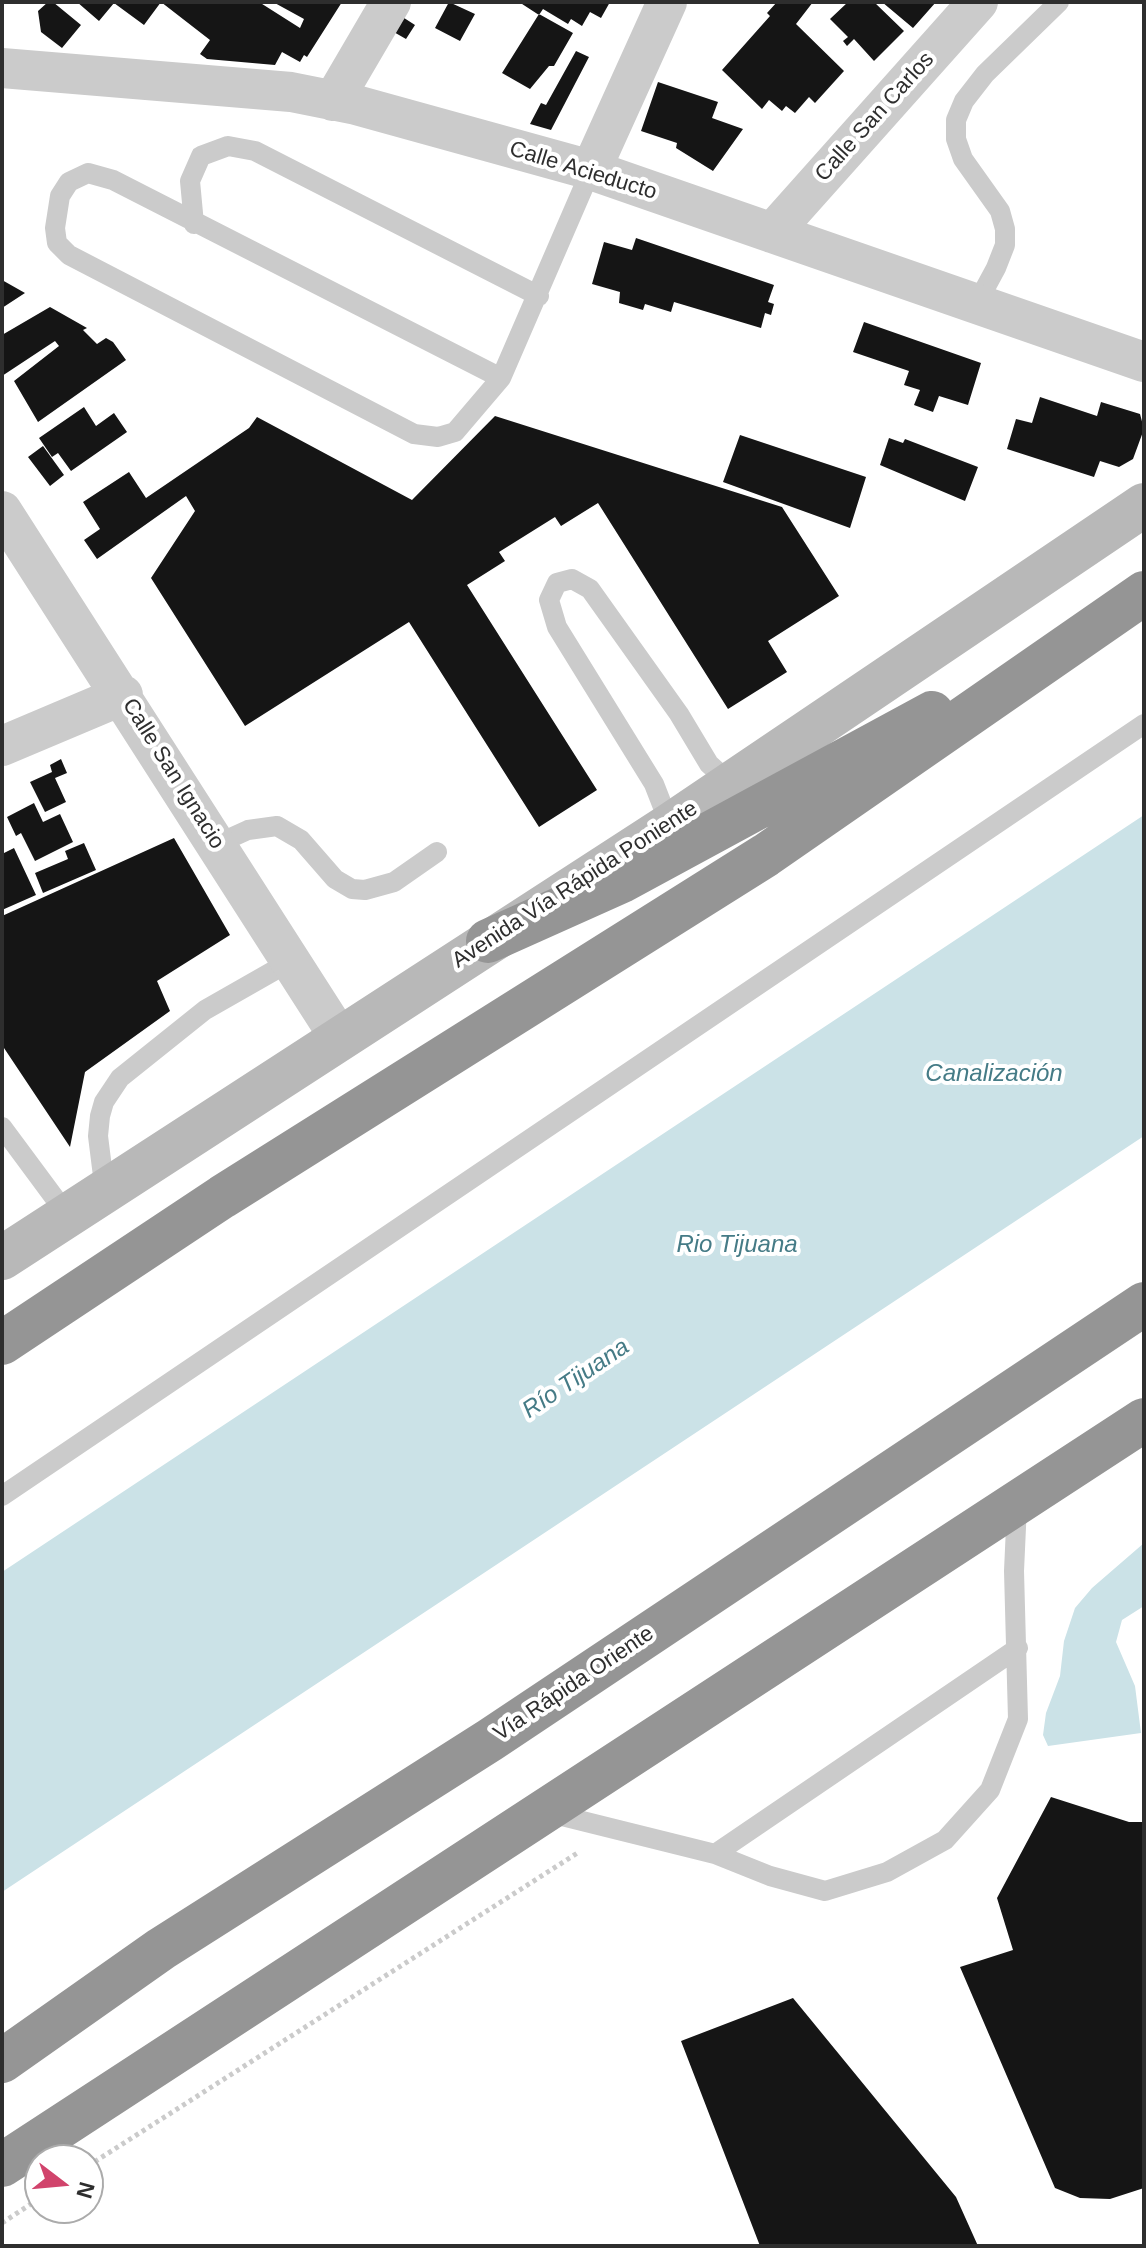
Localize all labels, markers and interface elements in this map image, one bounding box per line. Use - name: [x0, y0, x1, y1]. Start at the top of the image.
- street label: Calle San Carlos: [810, 47, 940, 187]
- street label: Calle Acieducto: [506, 136, 660, 206]
- street label: Calle San Ignacio: [116, 694, 230, 854]
- street label: Avenida Vía Rápida Poniente: [447, 796, 703, 974]
- water label: Canalización: [925, 1060, 1063, 1088]
- water label: Rio Tijuana: [676, 1231, 798, 1259]
- water label: Río Tijuana: [517, 1333, 635, 1425]
- street label: Vía Rápida Oriente: [489, 1621, 659, 1747]
- north arrow: [24, 2144, 104, 2224]
- text: N: [71, 2179, 100, 2201]

